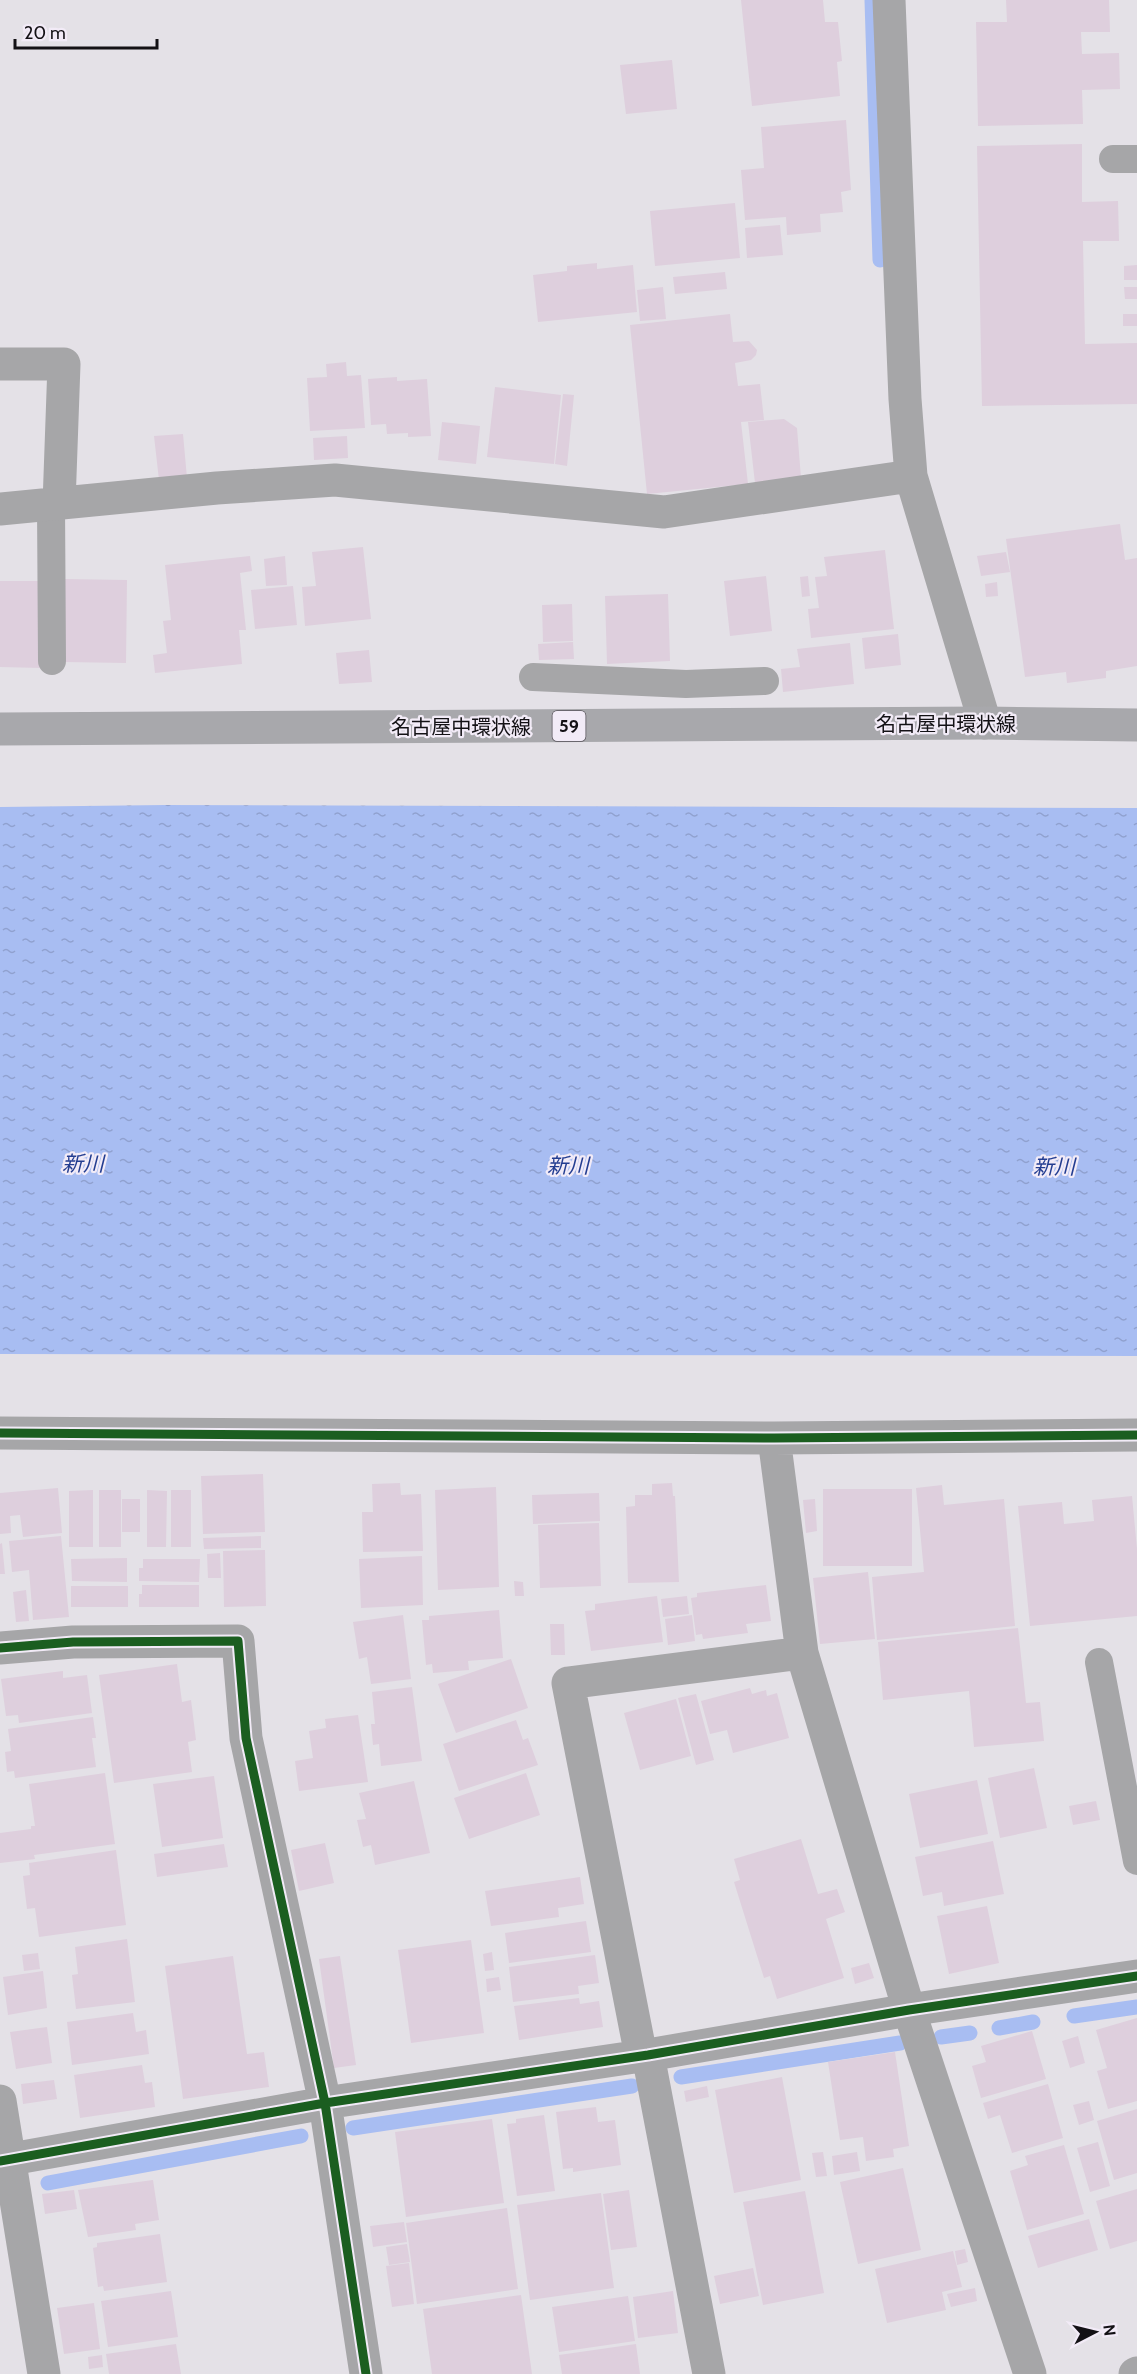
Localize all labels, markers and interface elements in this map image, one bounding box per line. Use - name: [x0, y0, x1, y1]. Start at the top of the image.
- scale bar: [15, 12, 158, 50]
- text: 20 m: [24, 22, 66, 44]
- road number: 59: [552, 711, 586, 741]
- street label: 名古屋中環状線: [876, 712, 1016, 736]
- street label: 名古屋中環状線: [391, 715, 531, 739]
- water label: 新川: [62, 1151, 106, 1176]
- water label: 新川: [547, 1153, 591, 1178]
- water label: 新川: [1033, 1154, 1077, 1179]
- north arrow: [1065, 2302, 1125, 2362]
- text: N: [1099, 2323, 1120, 2337]

